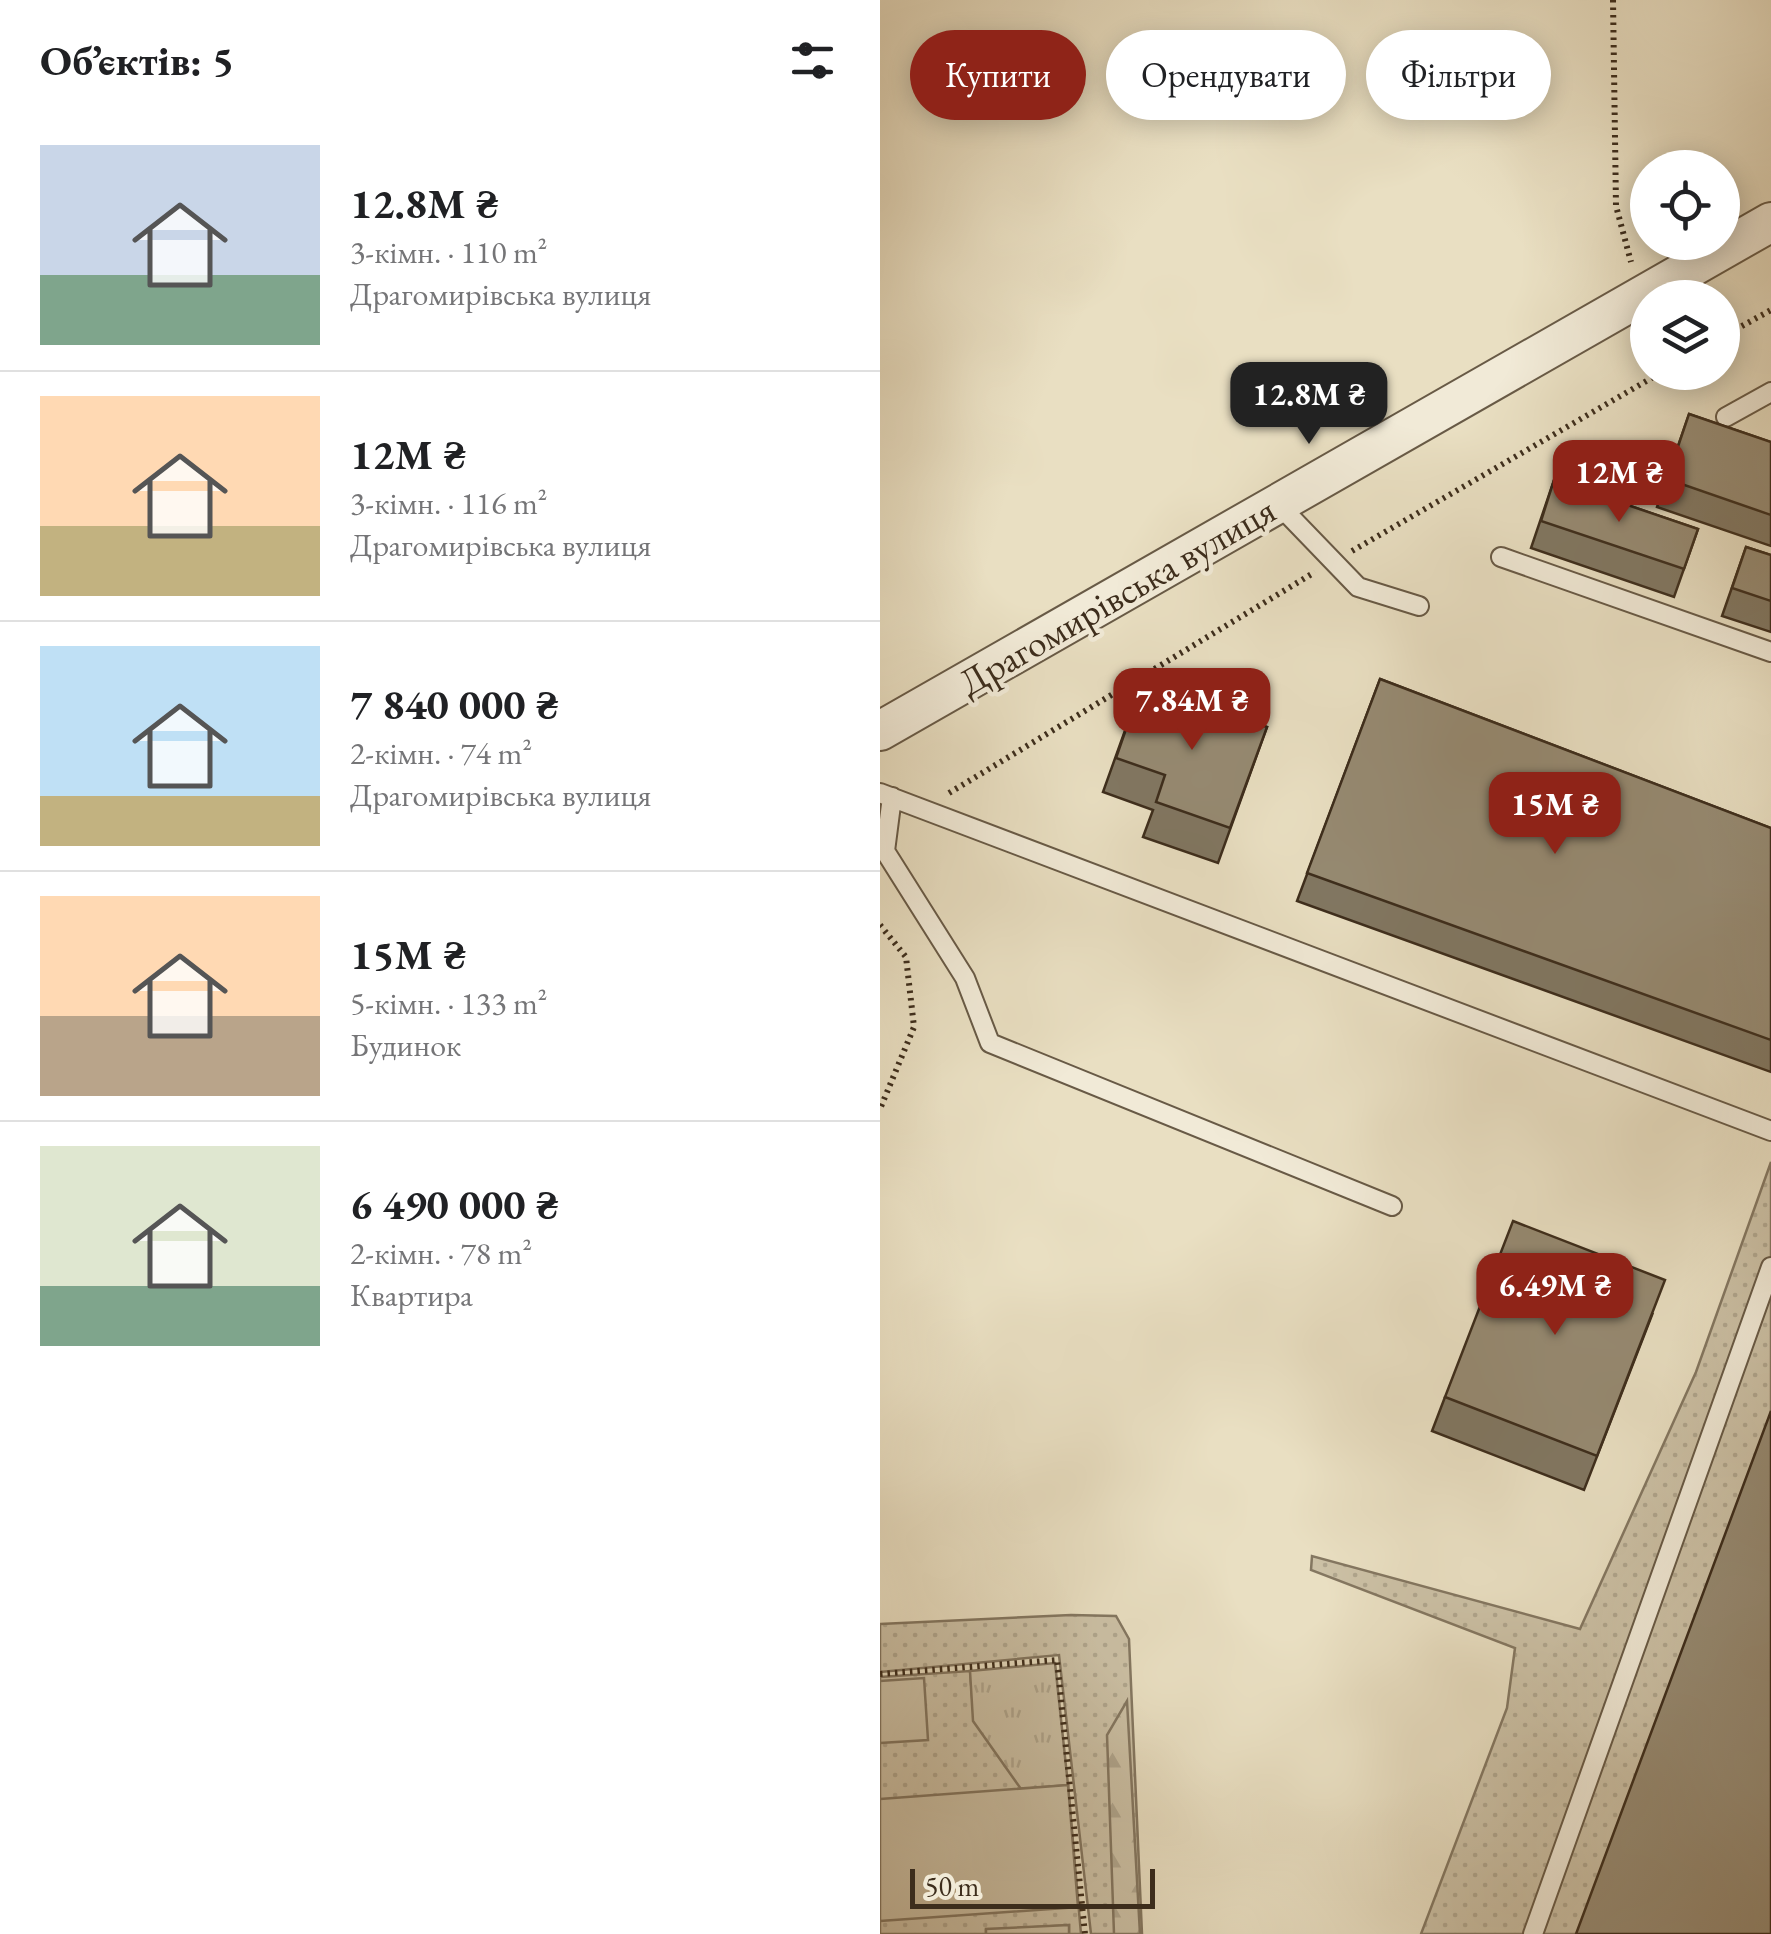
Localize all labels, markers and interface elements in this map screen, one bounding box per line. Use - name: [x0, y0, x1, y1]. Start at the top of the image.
- chip: Купити: [910, 30, 1086, 120]
- chip: Орендувати: [1106, 30, 1346, 120]
- chip: Фільтри: [1366, 30, 1551, 120]
- text: Об’єктів: 5: [40, 33, 234, 88]
- icon: filters: [785, 33, 840, 88]
- map controls: [1630, 150, 1740, 390]
- button: locate: [1630, 150, 1740, 260]
- text: 12.8M ₴: [350, 176, 499, 231]
- icon: home: [120, 185, 240, 305]
- text: 3-кімн. · 110 m²: [350, 231, 547, 273]
- text: Драгомирівська вулиця: [350, 273, 651, 315]
- button: layers: [1630, 280, 1740, 390]
- pin: 12.8M ₴: [1217, 362, 1401, 447]
- text: 12.8M ₴: [1252, 373, 1366, 415]
- text: 12M ₴: [350, 427, 466, 482]
- icon: home: [120, 436, 240, 556]
- pin: 12M ₴: [1549, 440, 1689, 525]
- text: 12M ₴: [1575, 451, 1663, 493]
- text: 3-кімн. · 116 m²: [350, 482, 547, 524]
- street label: Драгомирівська вулиця: [950, 485, 1284, 706]
- text: Драгомирівська вулиця: [350, 524, 651, 566]
- pin: 7.84M ₴: [1100, 668, 1284, 753]
- text: 7 840 000 ₴: [350, 677, 559, 732]
- text: 7.84M ₴: [1135, 679, 1249, 721]
- icon: home: [120, 686, 240, 806]
- text: 2-кімн. · 74 m²: [350, 732, 532, 774]
- pin: 15M ₴: [1485, 772, 1625, 857]
- text: Драгомирівська вулиця: [350, 774, 651, 816]
- text: 15M ₴: [1511, 783, 1599, 825]
- text: 15M ₴: [350, 927, 466, 982]
- icon: home: [120, 936, 240, 1056]
- text: 5-кімн. · 133 m²: [350, 982, 547, 1024]
- text: Будинок: [350, 1024, 461, 1066]
- text: 6 490 000 ₴: [350, 1177, 559, 1232]
- icon: home: [120, 1186, 240, 1306]
- text: 2-кімн. · 78 m²: [350, 1232, 532, 1274]
- pin: 6.49M ₴: [1463, 1253, 1647, 1338]
- text: 6.49M ₴: [1498, 1264, 1612, 1306]
- text: Квартира: [350, 1274, 473, 1316]
- scale bar: [910, 1864, 1155, 1908]
- text: 50 m: [925, 1868, 979, 1904]

